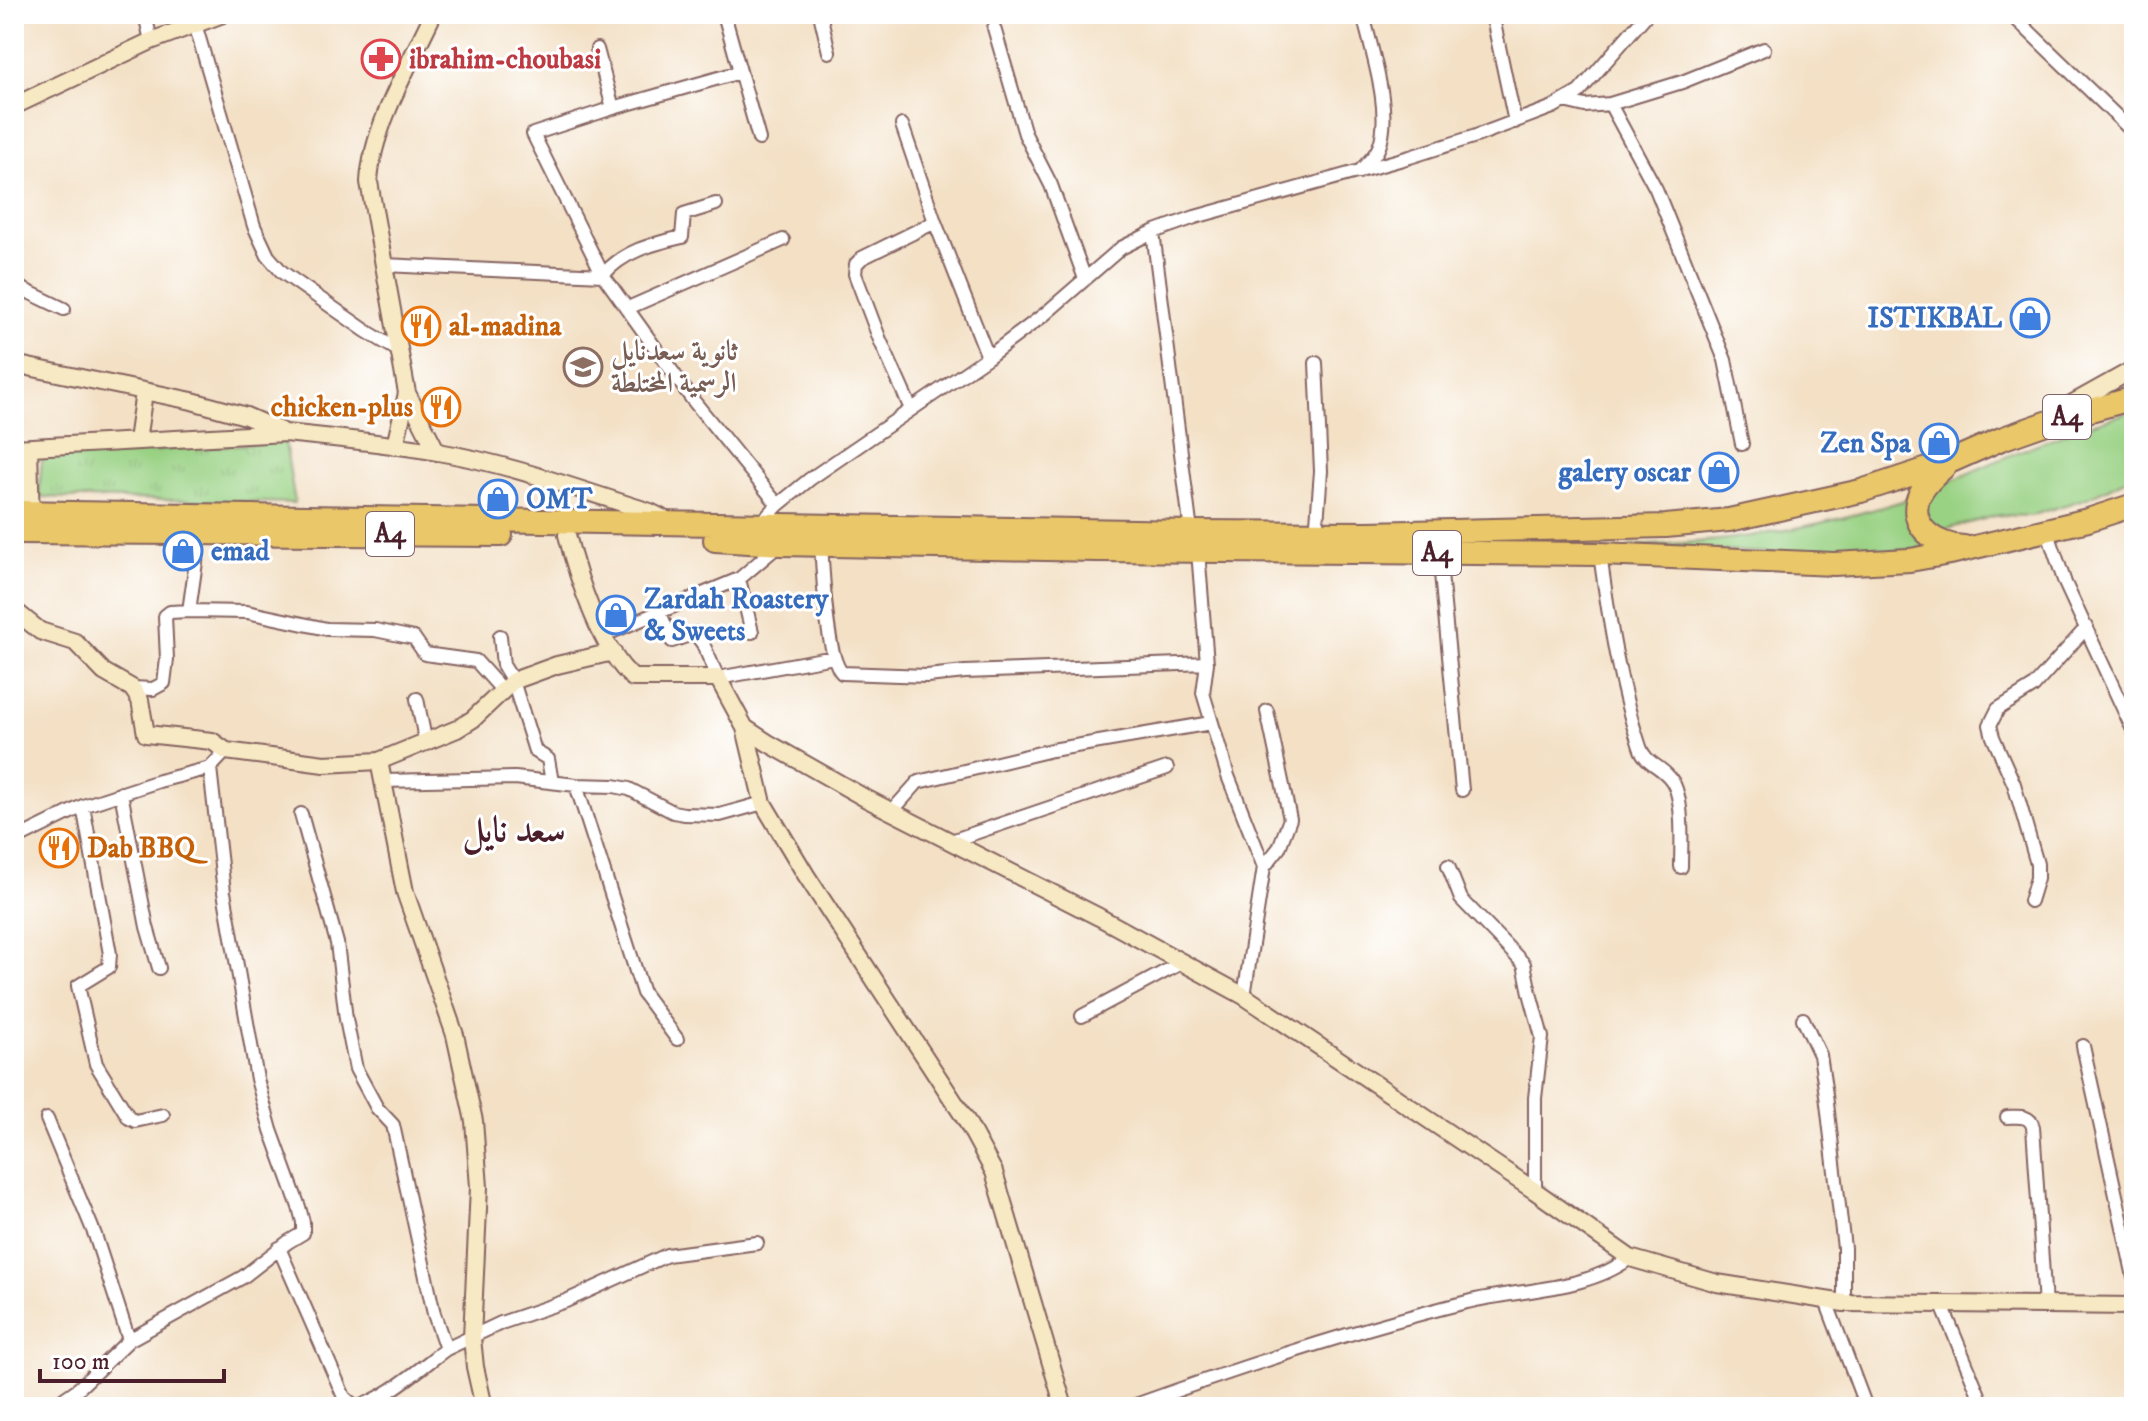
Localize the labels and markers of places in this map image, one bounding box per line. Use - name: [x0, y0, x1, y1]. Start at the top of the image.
- pharmacy icon: ibrahim-choubasi: [360, 38, 402, 80]
- place label: ibrahim-choubasi: [409, 42, 601, 77]
- shop icon: ISTIKBAL: [2009, 297, 2051, 339]
- place label: ISTIKBAL: [1868, 301, 2003, 336]
- restaurant icon: al-madina: [400, 305, 442, 347]
- place label: al-madina: [449, 309, 562, 344]
- place label: ثانوية سعدنايل الرسمية المختلطة: [611, 334, 738, 401]
- school or university icon: ثانوية سعدنايل الرسمية المختلطة: [562, 346, 604, 388]
- restaurant icon: chicken-plus: [420, 386, 462, 428]
- place label: chicken-plus: [271, 390, 414, 425]
- shop icon: Zen Spa: [1918, 422, 1960, 464]
- place label: Zen Spa: [1820, 426, 1912, 461]
- shop icon: galery oscar: [1698, 451, 1740, 493]
- place label: galery oscar: [1558, 455, 1692, 490]
- shop icon: OMT: [477, 478, 519, 520]
- place label: OMT: [526, 482, 593, 517]
- shop icon: emad: [162, 530, 204, 572]
- place label: emad: [211, 534, 271, 569]
- place label: Zardah Roastery & Sweets: [644, 582, 829, 649]
- shop icon: Zardah Roastery & Sweets: [595, 594, 637, 636]
- restaurant icon: Dab BBQ: [38, 827, 80, 869]
- place label: Dab BBQ: [87, 831, 208, 866]

